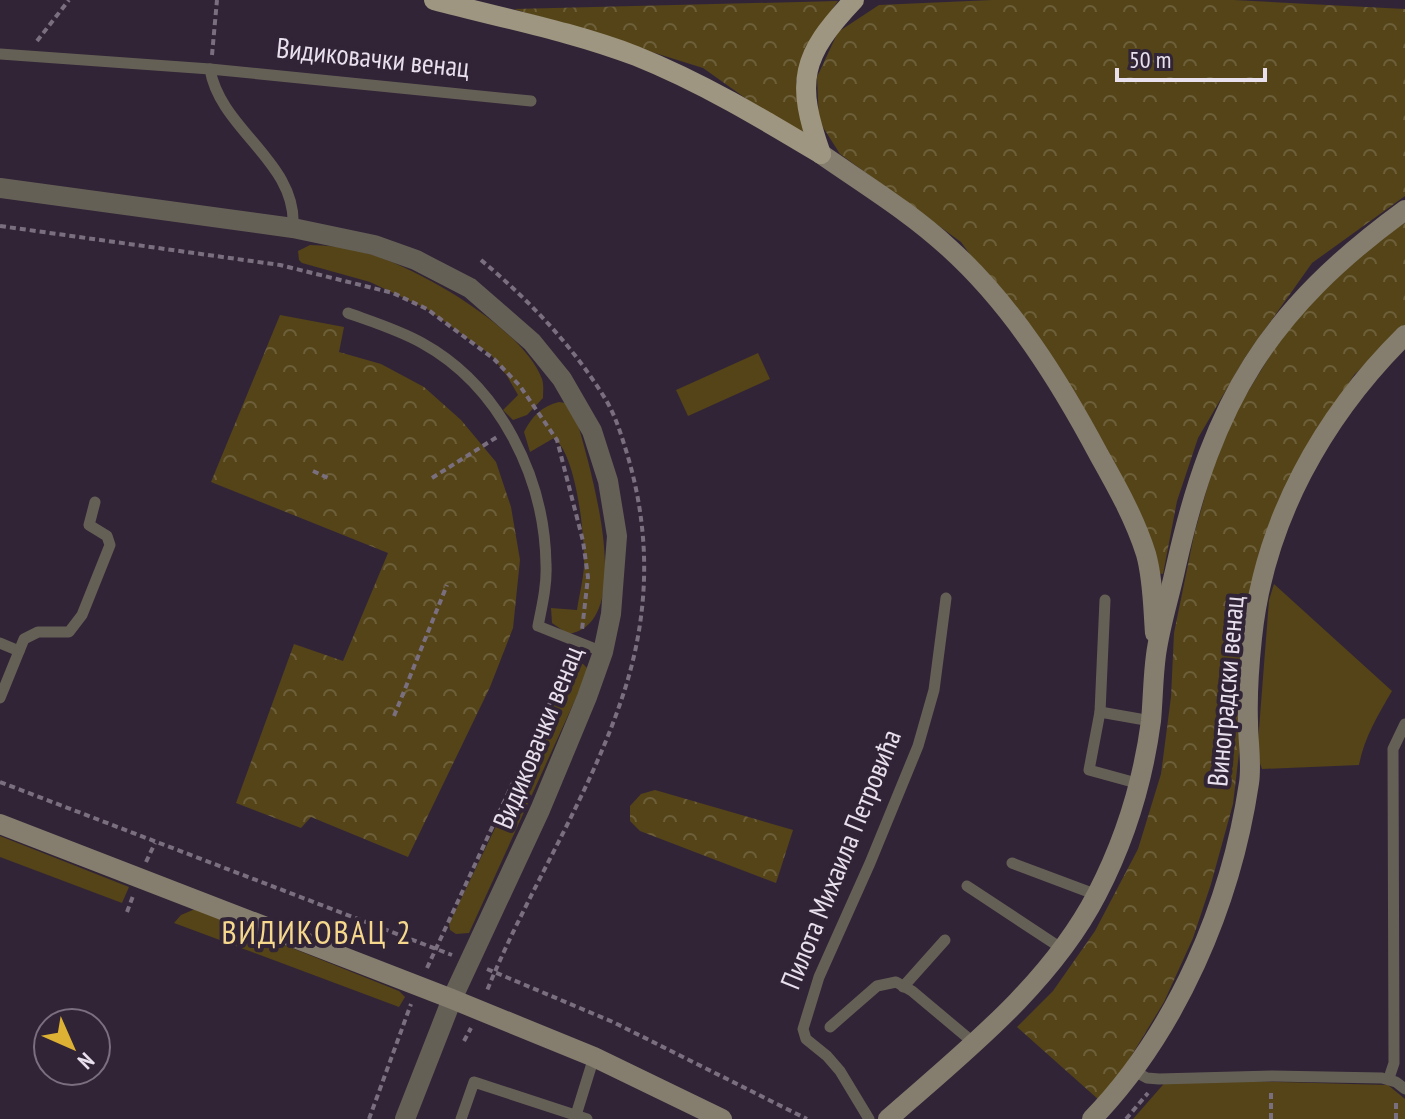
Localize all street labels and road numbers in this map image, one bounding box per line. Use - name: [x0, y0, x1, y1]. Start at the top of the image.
- street label: Видиковачки венац: [275, 28, 471, 86]
- street label: Виноградски венац: [1198, 594, 1252, 788]
- street label: Видиковачки венац: [484, 640, 590, 834]
- street label: Пилота Михаила Петровића: [771, 724, 909, 994]

